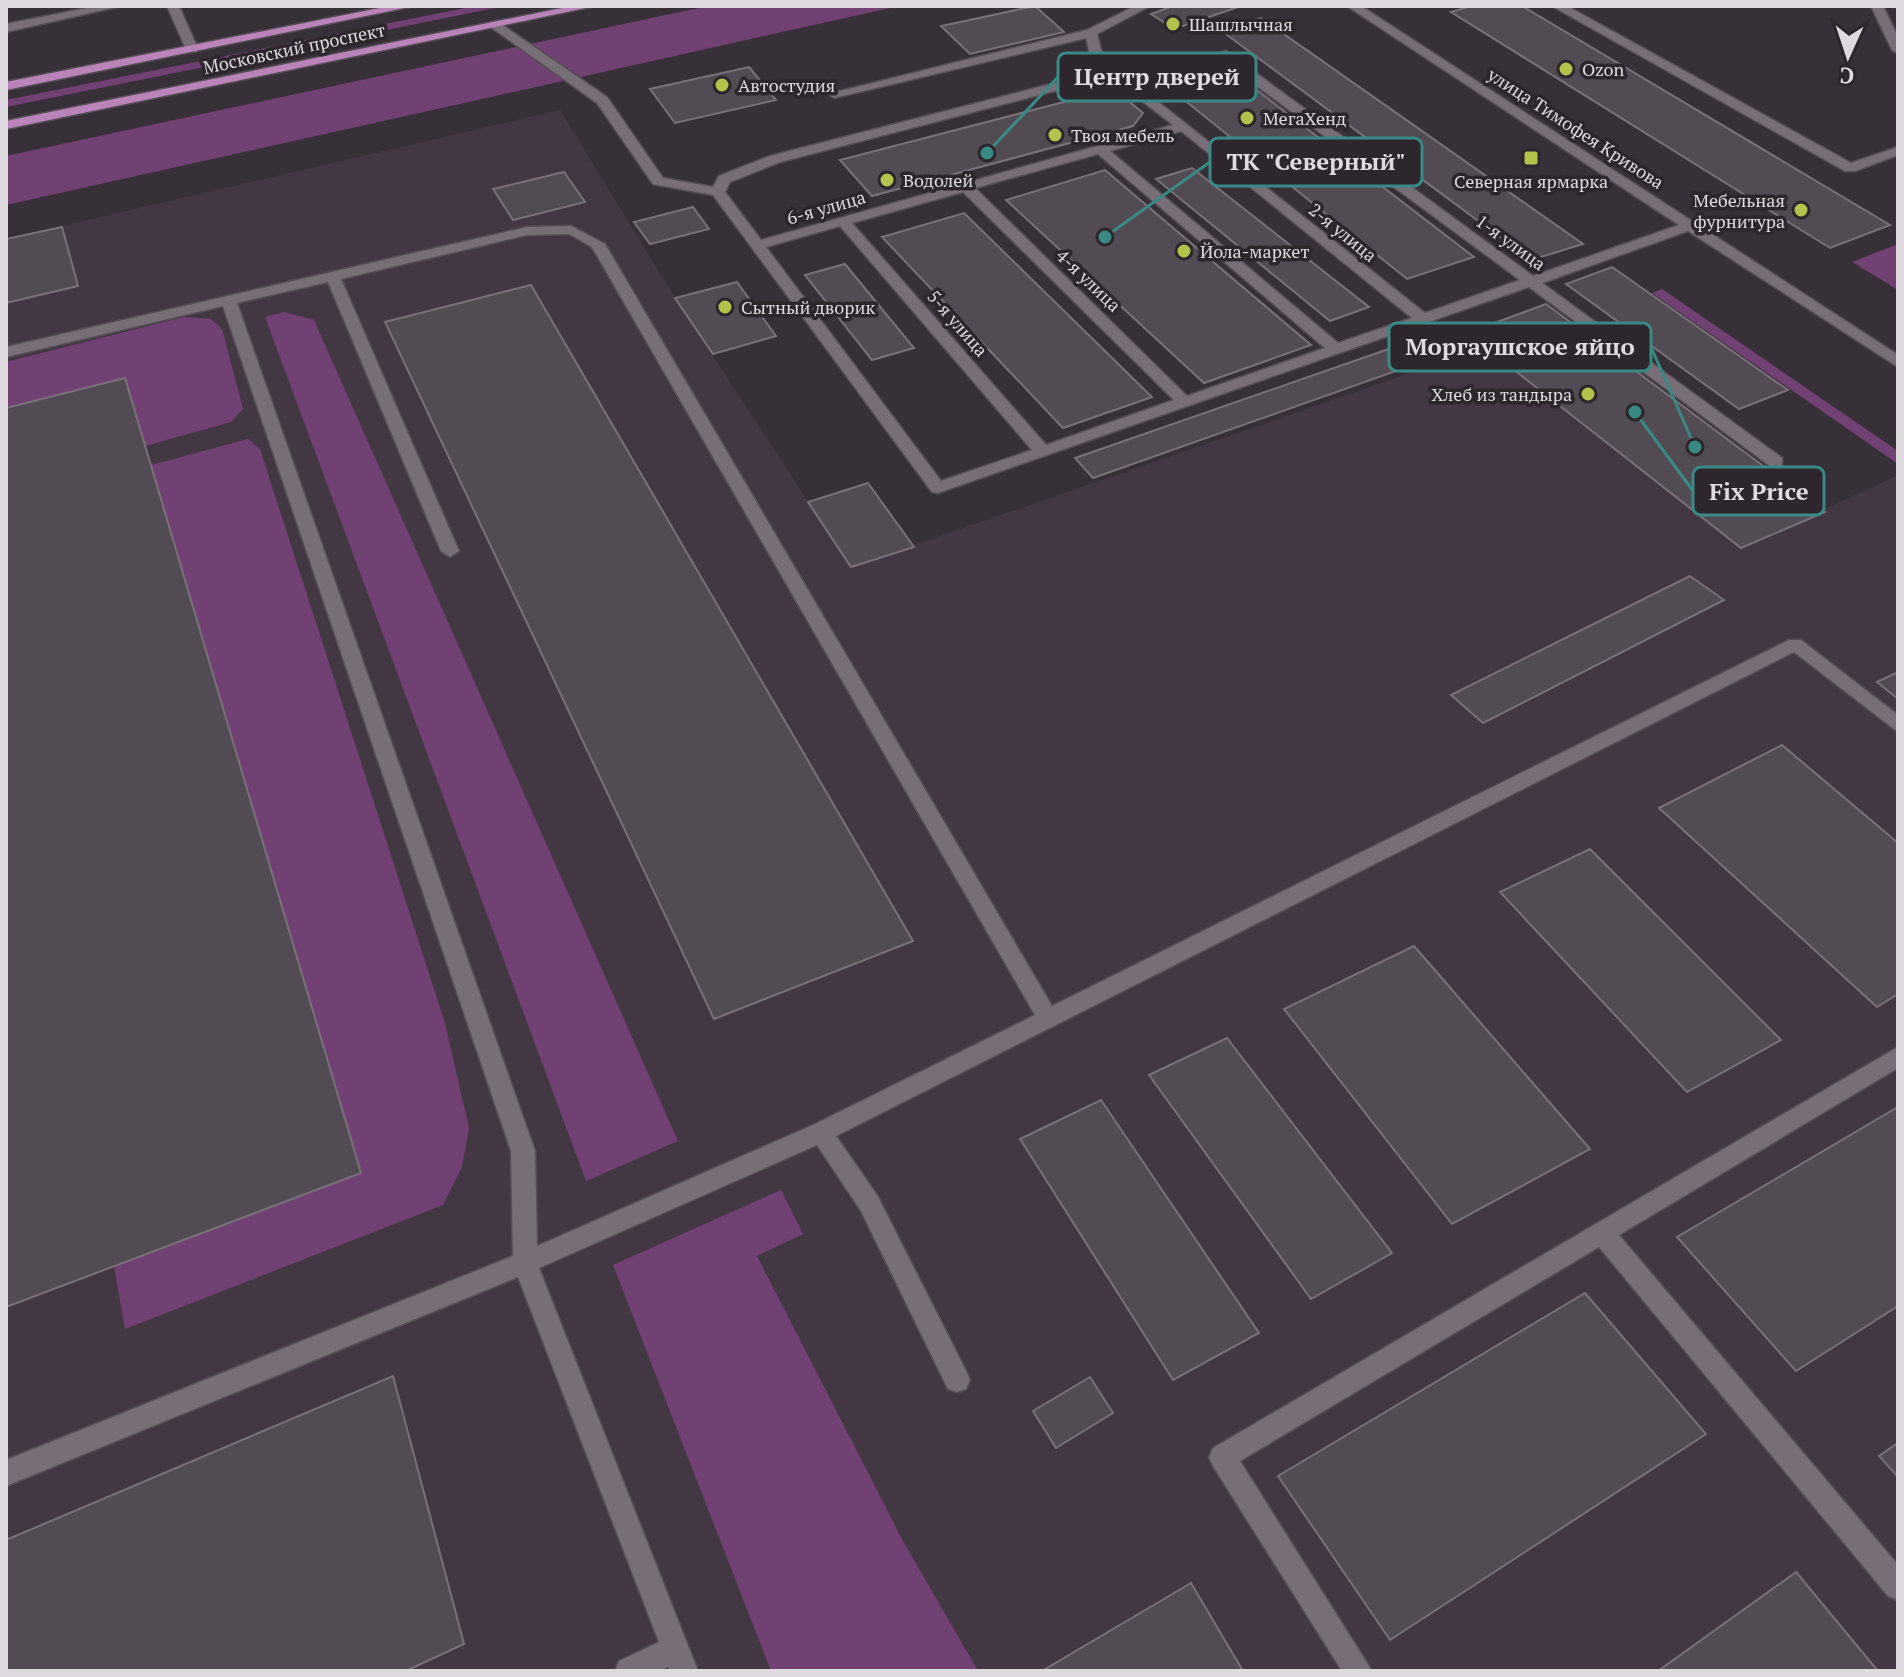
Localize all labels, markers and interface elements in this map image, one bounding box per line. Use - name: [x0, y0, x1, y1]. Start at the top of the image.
- place label: Шашлычная: [1189, 12, 1293, 36]
- marker: Шашлычная: [1164, 15, 1182, 33]
- north arrow: [1808, 16, 1888, 96]
- street label: Московский проспект: [201, 17, 387, 79]
- callout: Центр дверей: [1058, 53, 1256, 101]
- place label: Ozon: [1582, 57, 1625, 81]
- text: Центр дверей: [1074, 60, 1240, 92]
- marker: Ozon: [1557, 60, 1575, 78]
- street label: улица Тимофея Кривова: [1482, 61, 1669, 194]
- text: С: [1839, 62, 1855, 91]
- place label: Автостудия: [738, 73, 835, 97]
- marker: Автостудия: [713, 76, 731, 94]
- place label: МегаХенд: [1263, 106, 1346, 130]
- marker: МегаХенд: [1238, 109, 1256, 127]
- place label: Твоя мебель: [1071, 123, 1174, 147]
- marker: Твоя мебель: [1046, 126, 1064, 144]
- callout: ТК "Северный": [1210, 138, 1422, 186]
- text: ТК "Северный": [1226, 145, 1406, 177]
- marker: Северная ярмарка: [1522, 149, 1540, 167]
- place label: Водолей: [903, 168, 973, 192]
- place label: Северная ярмарка: [1454, 169, 1608, 193]
- marker: Водолей: [878, 171, 896, 189]
- street label: 6-я улица: [784, 184, 868, 230]
- place label: Мебельная фурнитура: [1693, 188, 1785, 233]
- street label: 2-я улица: [1304, 197, 1382, 267]
- marker: Мебельная фурнитура: [1792, 201, 1810, 219]
- street label: 1-я улица: [1471, 209, 1551, 275]
- place label: Йола-маркет: [1200, 239, 1309, 263]
- marker: Йола-маркет: [1175, 242, 1193, 260]
- street label: 4-я улица: [1052, 243, 1126, 317]
- street label: 5-я улица: [922, 285, 994, 361]
- place label: Сытный дворик: [741, 295, 875, 319]
- marker: Сытный дворик: [716, 298, 734, 316]
- callout: Моргаушское яйцо: [1389, 323, 1651, 371]
- text: Моргаушское яйцо: [1405, 330, 1635, 362]
- place label: Хлеб из тандыра: [1432, 382, 1572, 406]
- marker: Хлеб из тандыра: [1579, 385, 1597, 403]
- callout: Fix Price: [1693, 467, 1824, 515]
- text: Fix Price: [1709, 475, 1809, 507]

